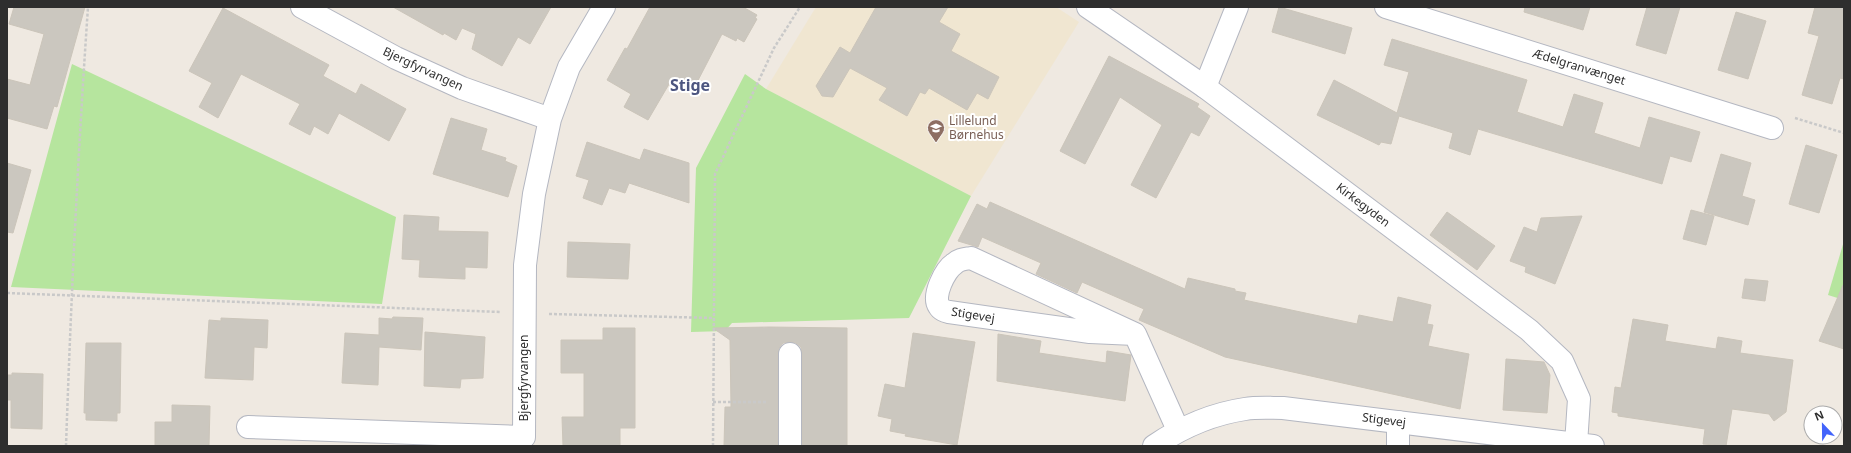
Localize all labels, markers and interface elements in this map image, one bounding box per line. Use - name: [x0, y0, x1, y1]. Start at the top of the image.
- street label: Bjergfyrvangen: [380, 42, 466, 95]
- street label: Ædelgranvænget: [1530, 44, 1628, 89]
- district label: Stige: [670, 74, 710, 96]
- place label: Lillelund Børnehus: [949, 112, 1004, 143]
- school or university icon: Lillelund Børnehus: [926, 118, 946, 143]
- street label: Kirkegyden: [1333, 179, 1394, 231]
- street label: Stigevej: [950, 303, 996, 326]
- street label: Bjergfyrvangen: [515, 335, 532, 421]
- north arrow: [1803, 405, 1843, 445]
- text: N: [1812, 407, 1826, 424]
- street label: Stigevej: [1361, 408, 1407, 431]

